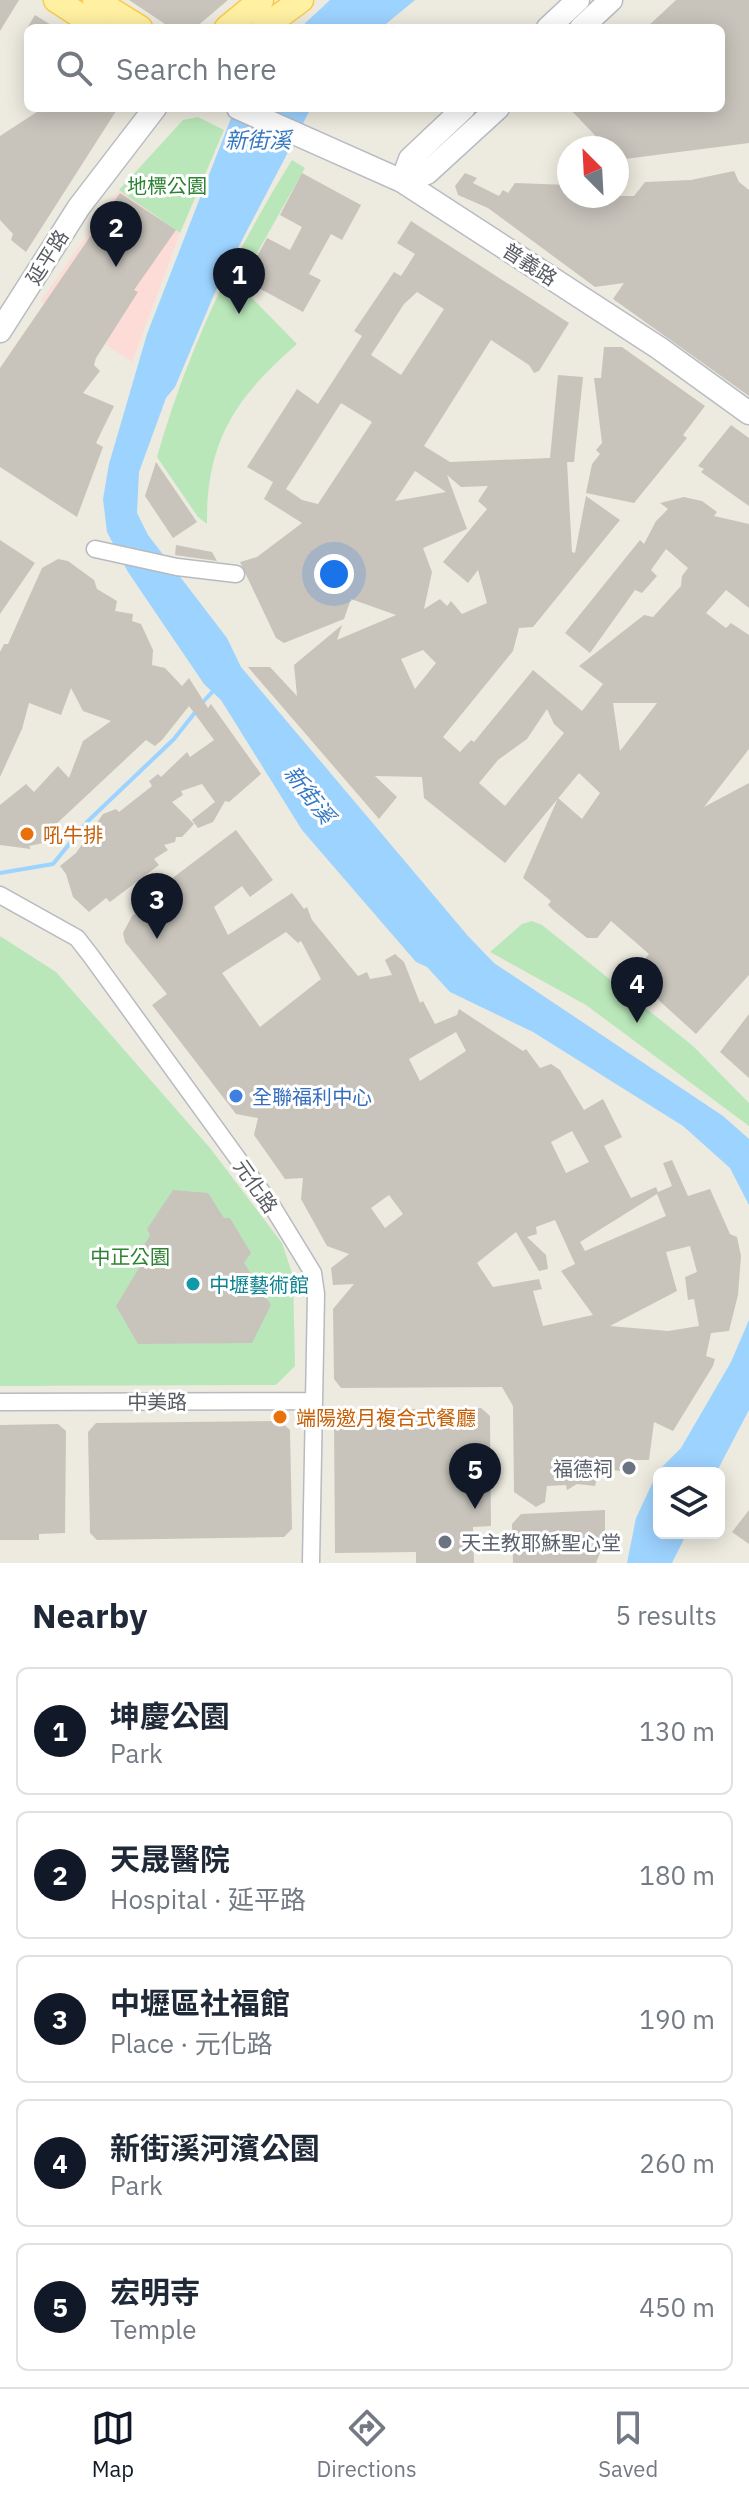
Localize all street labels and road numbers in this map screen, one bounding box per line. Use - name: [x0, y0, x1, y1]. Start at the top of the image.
- street label: 延平路: [20, 224, 74, 290]
- street label: 普義路: [497, 236, 563, 292]
- street label: 元化路: [228, 1154, 284, 1218]
- street label: 中美路: [127, 1388, 187, 1415]

